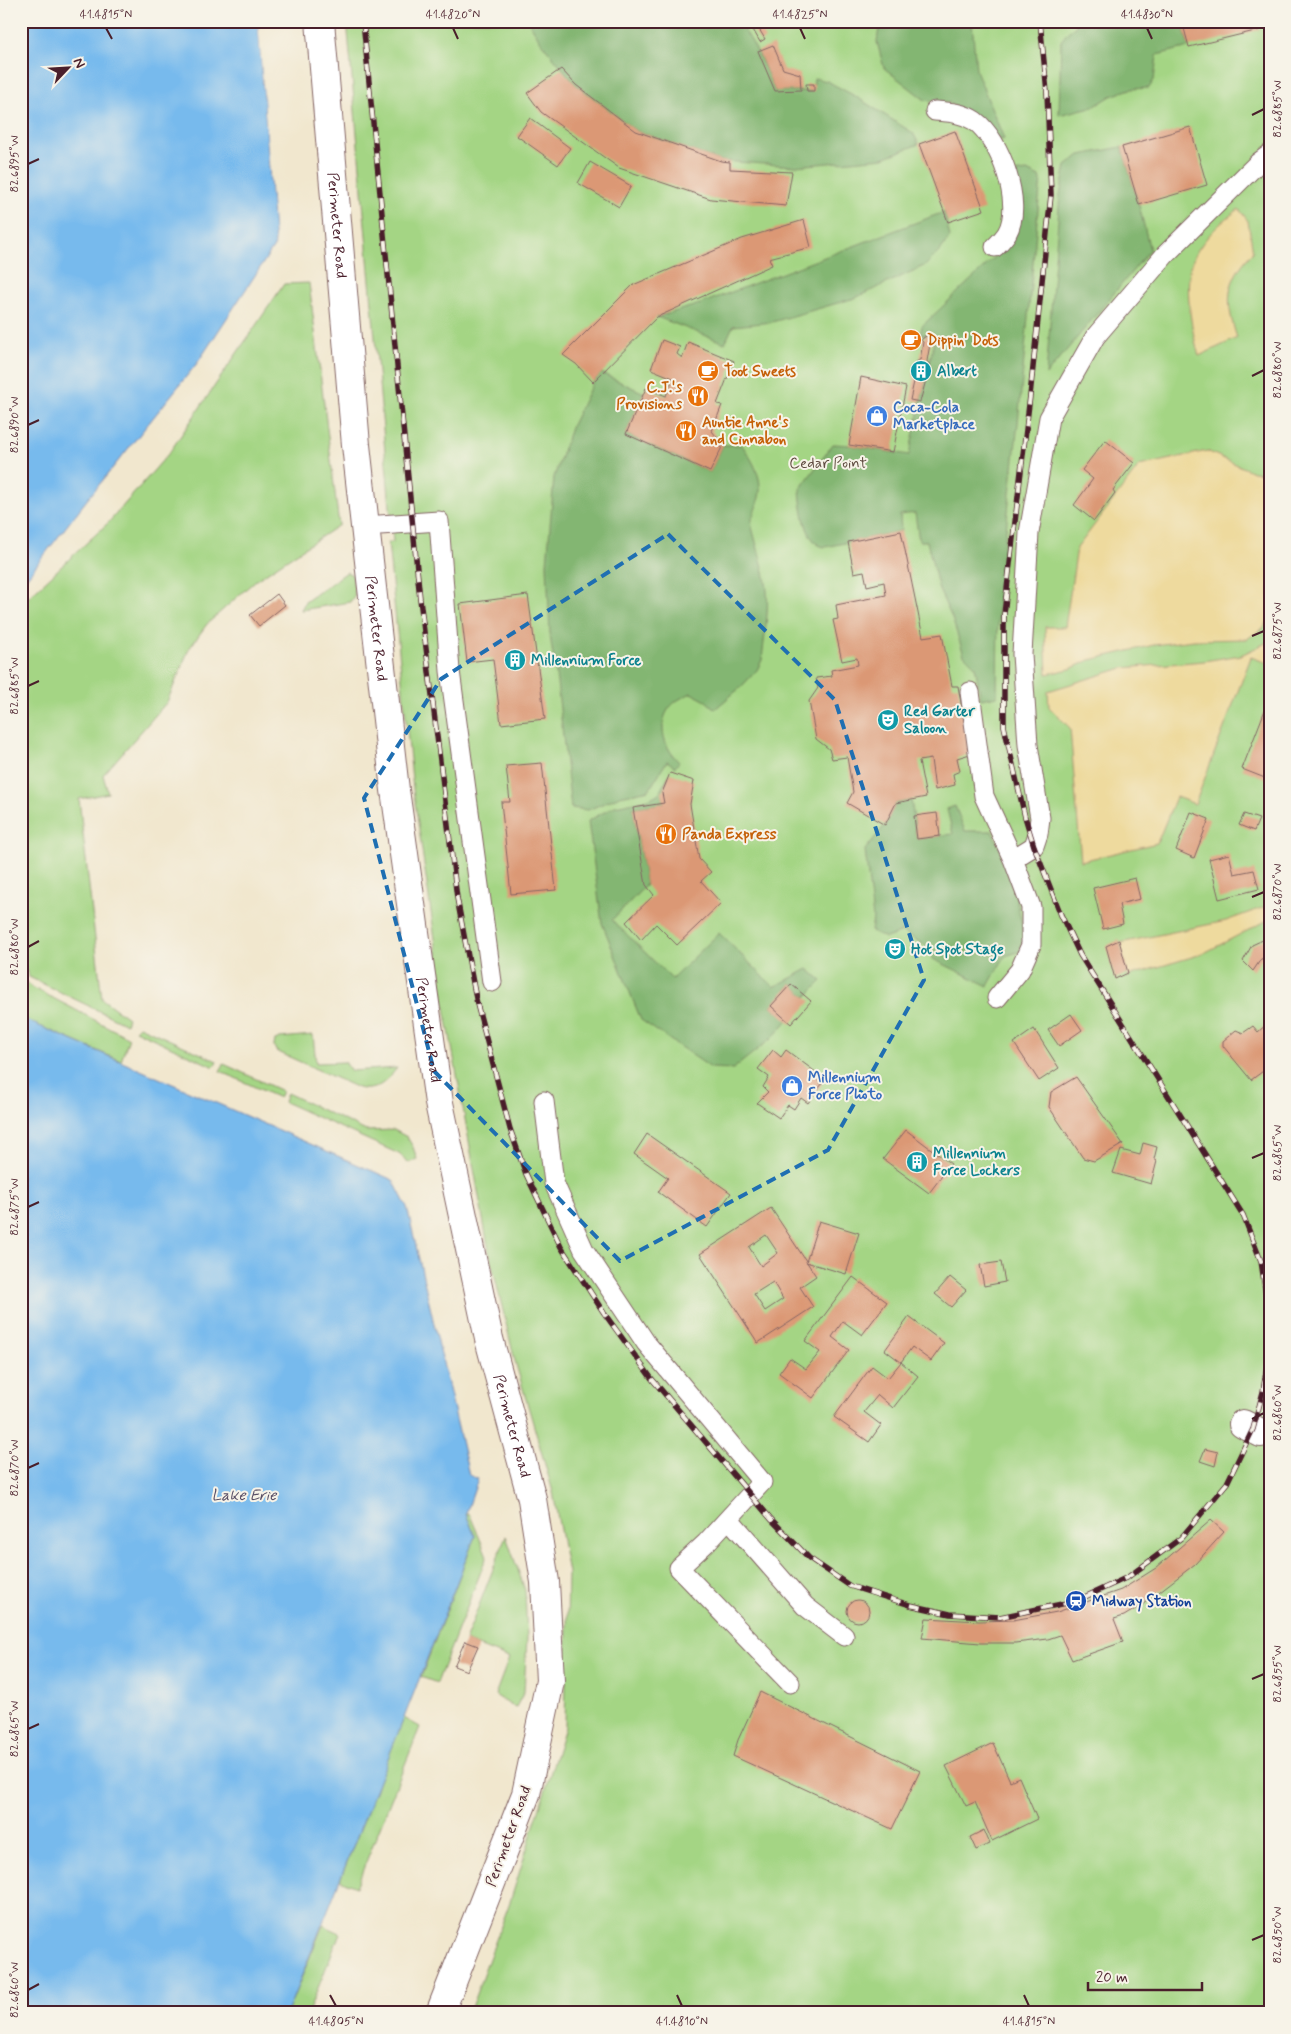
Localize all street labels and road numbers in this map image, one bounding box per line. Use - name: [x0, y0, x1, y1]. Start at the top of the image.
- street label: Perimeter Road: [322, 172, 351, 279]
- street label: Perimeter Road: [360, 575, 392, 682]
- street label: Perimeter Road: [410, 976, 445, 1084]
- street label: Perimeter Road: [488, 1372, 535, 1480]
- street label: Perimeter Road: [481, 1783, 536, 1890]

